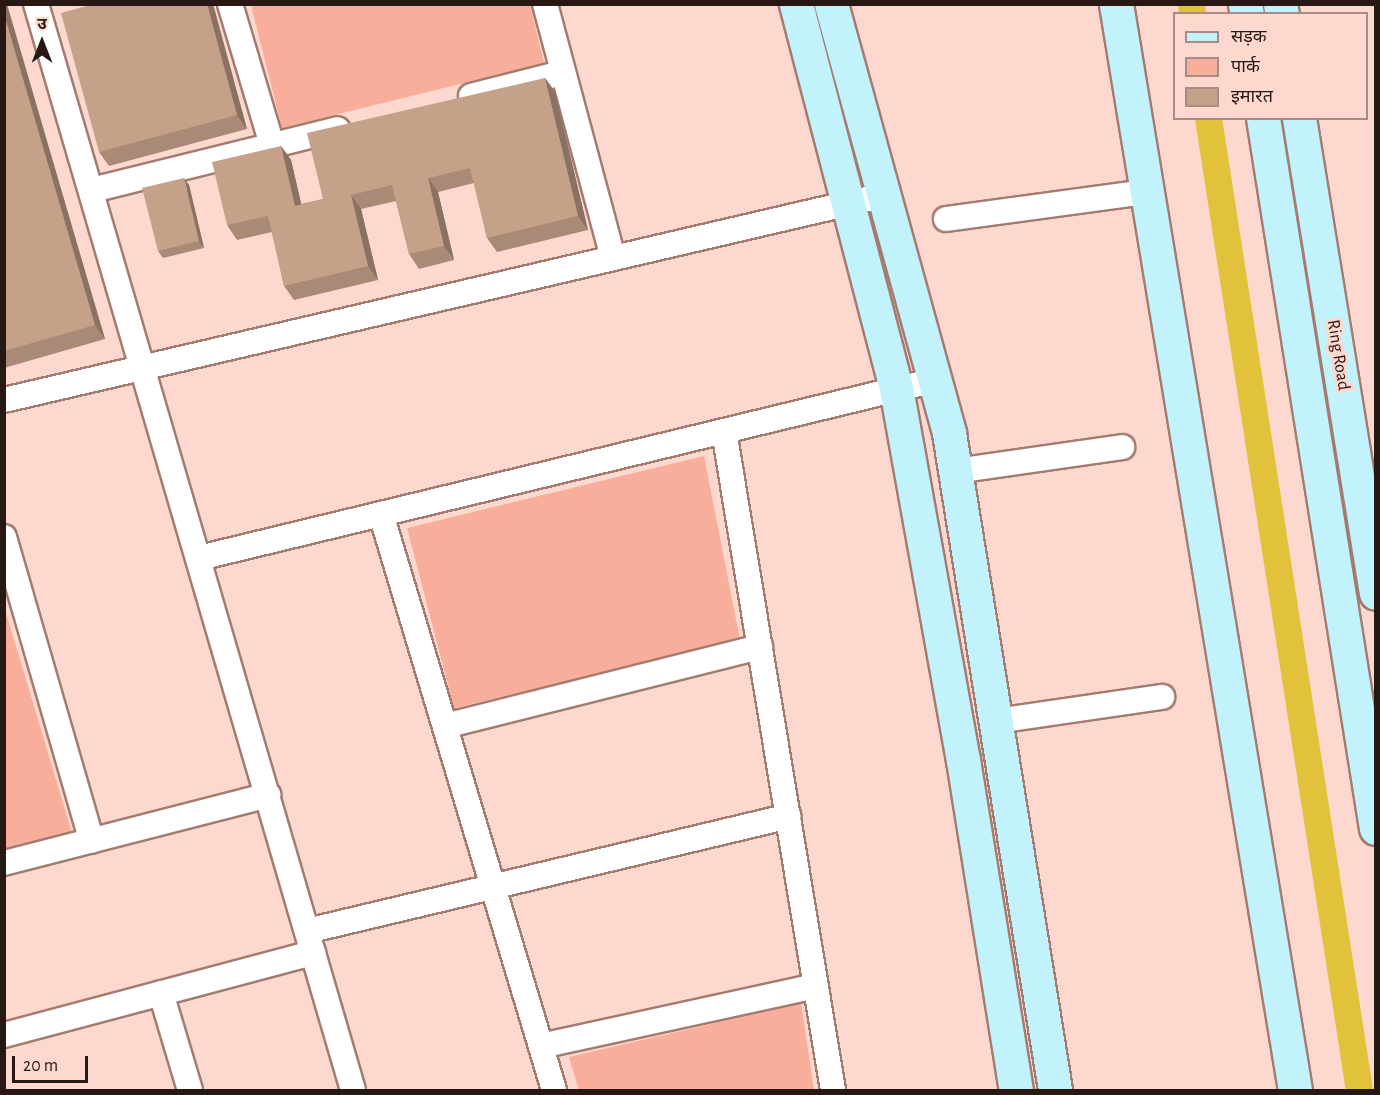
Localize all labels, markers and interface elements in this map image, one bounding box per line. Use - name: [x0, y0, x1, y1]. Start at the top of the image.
- north arrow: [12, 12, 72, 72]
- legend: [1173, 12, 1368, 120]
- text: उ: [37, 16, 47, 32]
- text: सड़क: [1231, 28, 1267, 46]
- text: पार्क: [1231, 58, 1260, 76]
- text: इमारत: [1231, 88, 1273, 106]
- street label: Ring Road: [1322, 318, 1354, 392]
- scale bar: [15, 1044, 92, 1082]
- text: 20 m: [23, 1057, 58, 1075]

